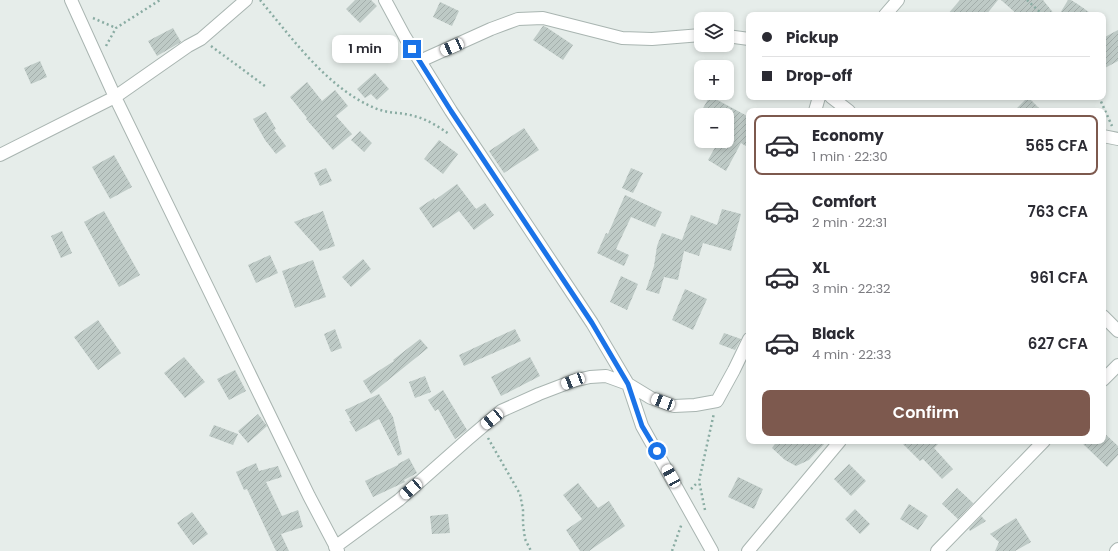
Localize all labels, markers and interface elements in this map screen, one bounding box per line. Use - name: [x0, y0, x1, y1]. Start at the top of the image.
- map controls: [694, 12, 734, 148]
- button: layers: [694, 12, 734, 52]
- text: Pickup: [786, 27, 838, 48]
- callout: 1 min: [332, 35, 398, 63]
- car: [439, 37, 465, 57]
- text: 1 min: [348, 39, 382, 58]
- route end: [403, 40, 421, 58]
- button: +: [694, 60, 734, 100]
- text: Drop-off: [786, 65, 852, 86]
- button: −: [694, 108, 734, 148]
- text: Economy: [812, 125, 884, 146]
- icon: car: [764, 127, 800, 163]
- text: 565 CFA: [1025, 135, 1088, 156]
- text: 1 min · 22:30: [812, 147, 888, 166]
- text: Comfort: [812, 191, 876, 212]
- icon: car: [764, 193, 800, 229]
- text: 763 CFA: [1027, 201, 1088, 222]
- text: 2 min · 22:31: [812, 213, 887, 232]
- text: XL: [812, 257, 830, 278]
- icon: car: [764, 259, 800, 295]
- text: 961 CFA: [1030, 267, 1088, 288]
- text: 3 min · 22:32: [812, 279, 891, 298]
- text: Black: [812, 323, 855, 344]
- icon: car: [764, 325, 800, 361]
- text: 627 CFA: [1028, 333, 1088, 354]
- text: 4 min · 22:33: [812, 345, 891, 364]
- car: [560, 371, 586, 391]
- button: Confirm: [762, 390, 1090, 436]
- car: [650, 392, 676, 412]
- car: [479, 407, 505, 431]
- route start: [648, 442, 666, 460]
- car: [660, 463, 682, 489]
- car: [398, 477, 424, 501]

